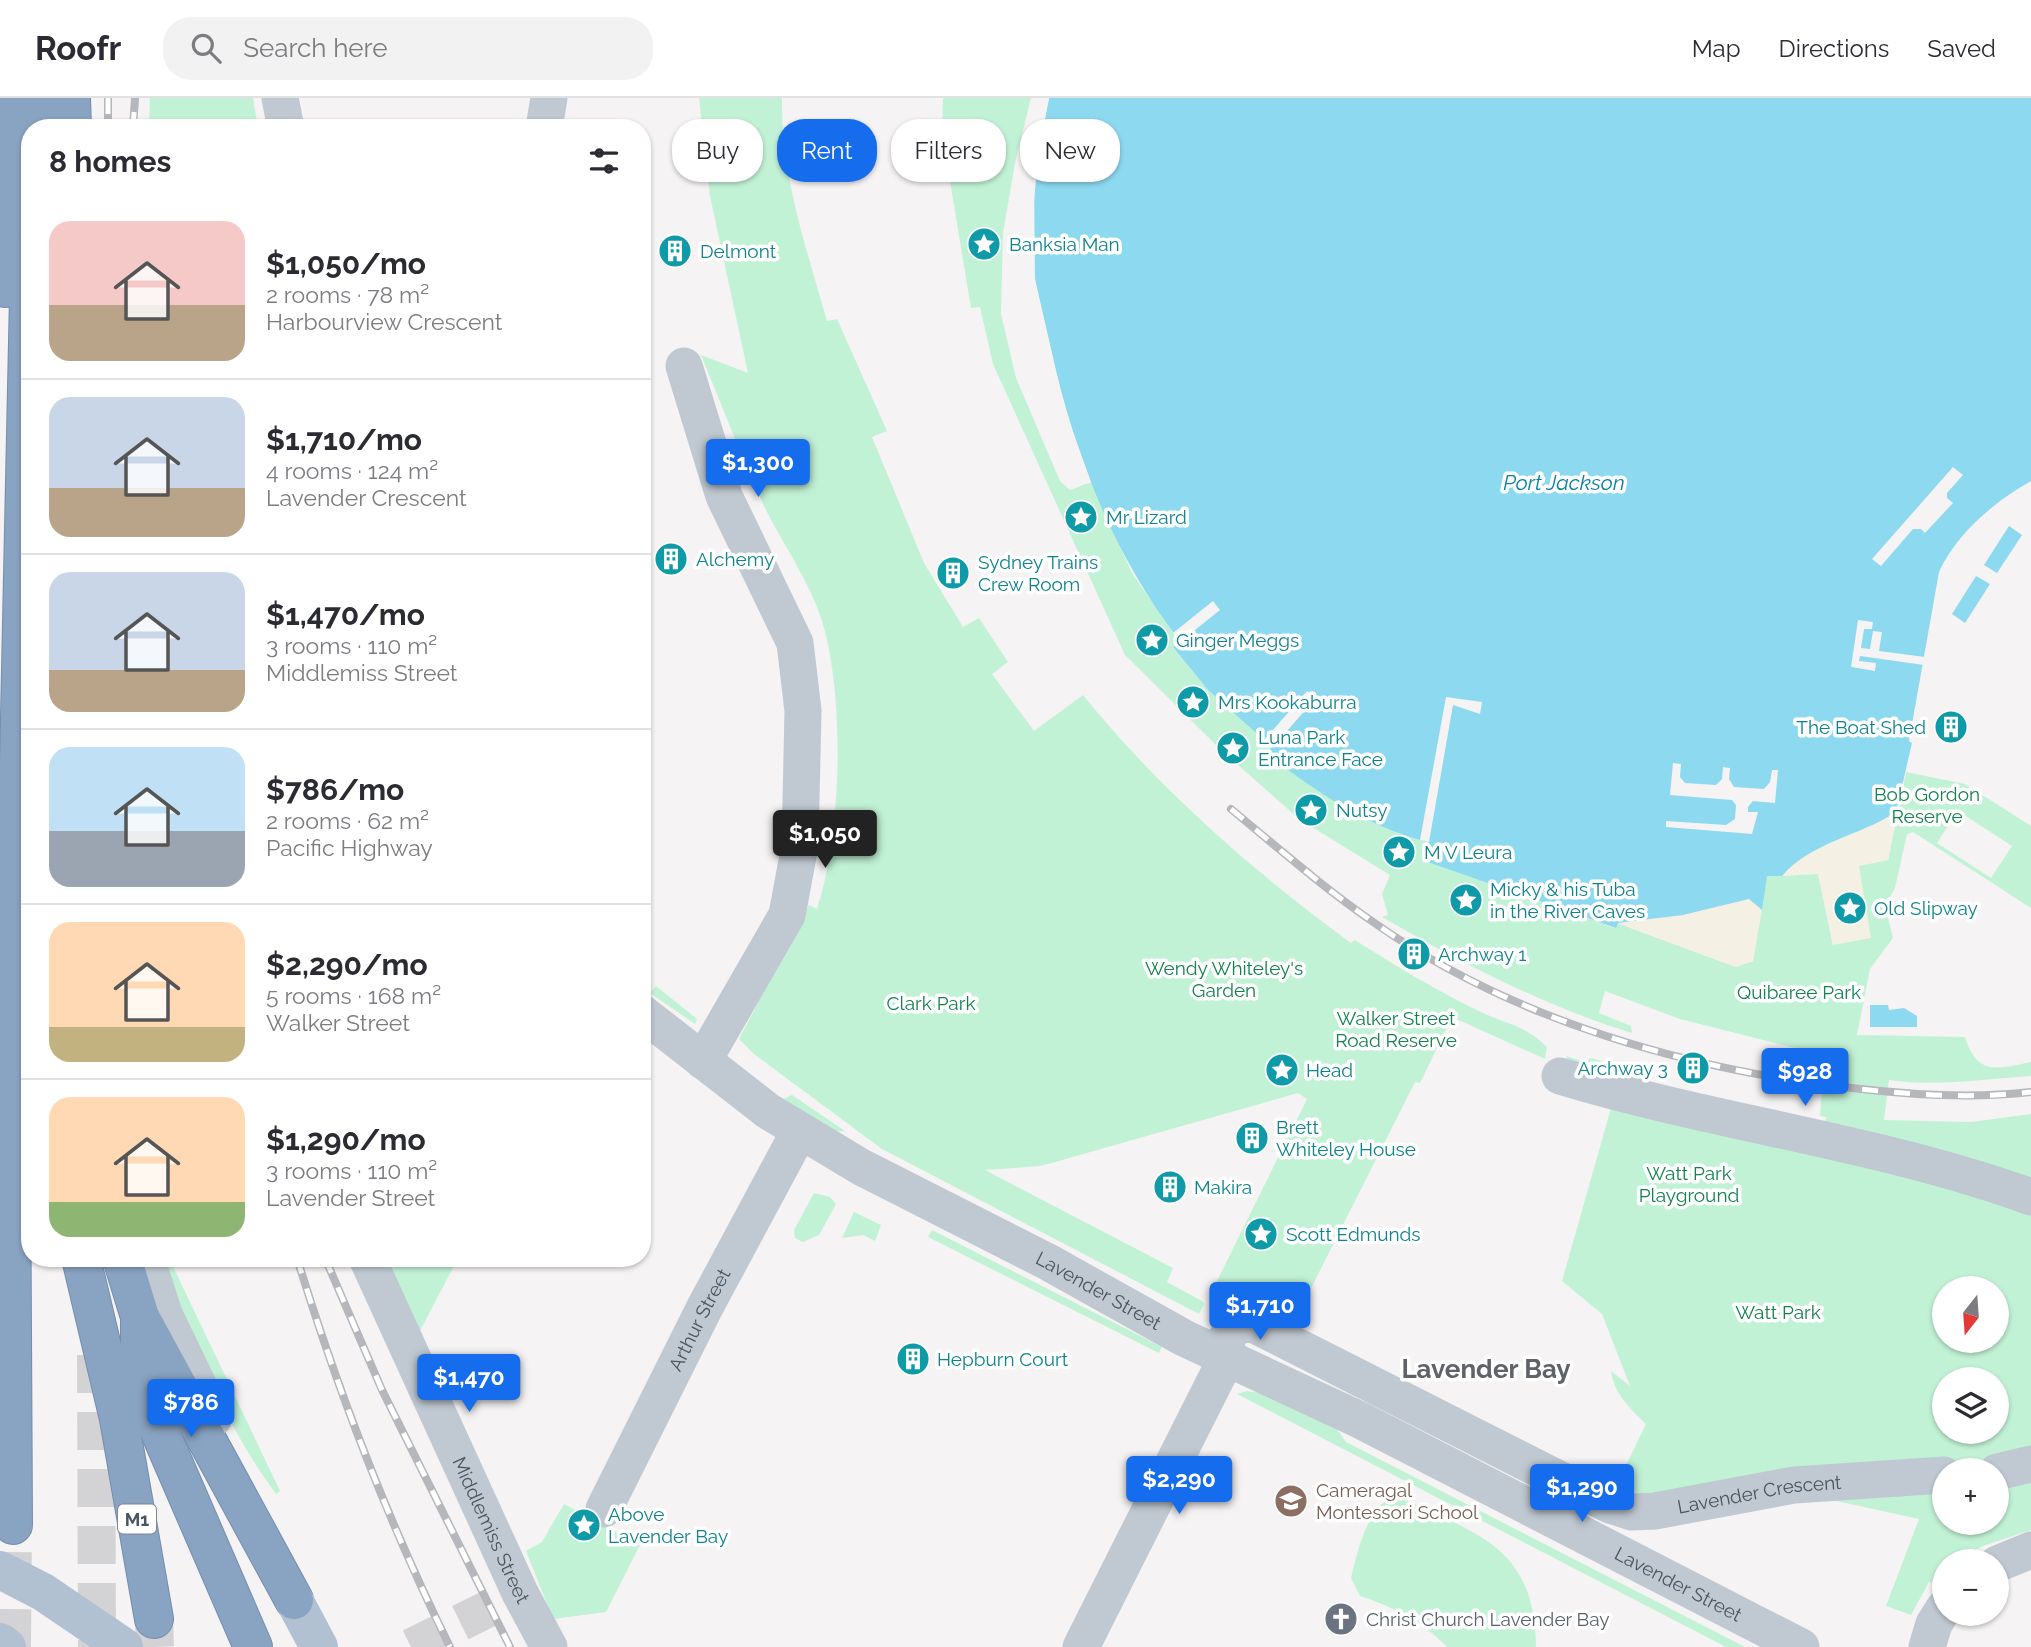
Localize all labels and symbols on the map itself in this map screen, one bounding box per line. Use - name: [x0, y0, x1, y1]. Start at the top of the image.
- place icon: Banksia Man: [965, 225, 1003, 263]
- building icon: Delmont: [656, 232, 694, 270]
- place label: Banksia Man: [1009, 233, 1120, 255]
- place label: Delmont: [700, 240, 777, 262]
- pin: $1,300: [701, 440, 815, 499]
- water label: Port Jackson: [1503, 470, 1625, 495]
- place icon: Mr Lizard: [1062, 498, 1100, 536]
- place label: Mr Lizard: [1106, 506, 1187, 528]
- building icon: Alchemy: [652, 540, 690, 578]
- place label: Alchemy: [696, 548, 774, 570]
- place label: Sydney Trains Crew Room: [978, 551, 1098, 595]
- building icon: Sydney Trains Crew Room: [934, 554, 972, 592]
- place icon: Ginger Meggs: [1133, 621, 1171, 659]
- place label: Ginger Meggs: [1176, 629, 1299, 651]
- place icon: Mrs Kookaburra: [1174, 683, 1212, 721]
- place label: Mrs Kookaburra: [1218, 691, 1357, 713]
- building icon: The Boat Shed: [1932, 708, 1970, 746]
- place label: The Boat Shed: [1796, 716, 1926, 738]
- place label: Luna Park Entrance Face: [1258, 726, 1383, 770]
- place icon: Luna Park Entrance Face: [1214, 729, 1252, 767]
- park label: Bob Gordon Reserve: [1874, 783, 1980, 827]
- place icon: Nutsy: [1292, 791, 1330, 829]
- place label: Nutsy: [1336, 799, 1388, 821]
- pin: $1,050: [768, 810, 882, 870]
- place icon: M V Leura: [1380, 833, 1418, 871]
- place label: M V Leura: [1424, 841, 1512, 863]
- place label: Micky & his Tuba in the River Caves: [1490, 878, 1645, 922]
- place icon: Micky & his Tuba in the River Caves: [1447, 881, 1485, 919]
- place icon: Old Slipway: [1831, 889, 1869, 927]
- place label: Old Slipway: [1874, 897, 1978, 919]
- building icon: Archway 1: [1395, 935, 1433, 973]
- place label: Archway 1: [1438, 943, 1527, 965]
- park label: Wendy Whiteley's Garden: [1145, 957, 1303, 1001]
- park label: Quibaree Park: [1737, 981, 1861, 1003]
- park label: Clark Park: [887, 992, 975, 1014]
- park label: Walker Street Road Reserve: [1335, 1007, 1457, 1051]
- pin: $928: [1764, 1048, 1846, 1108]
- building icon: Archway 3: [1674, 1049, 1712, 1087]
- place icon: Head: [1263, 1051, 1301, 1089]
- place label: Archway 3: [1577, 1057, 1668, 1079]
- place label: Head: [1306, 1059, 1353, 1081]
- place label: Brett Whiteley House: [1276, 1116, 1416, 1160]
- building icon: Brett Whiteley House: [1233, 1119, 1271, 1157]
- park label: Watt Park Playground: [1639, 1162, 1739, 1206]
- building icon: Makira: [1151, 1168, 1189, 1206]
- place label: Makira: [1194, 1176, 1252, 1198]
- place icon: Scott Edmunds: [1242, 1215, 1280, 1253]
- place label: Scott Edmunds: [1286, 1223, 1421, 1245]
- street label: Lavender Street: [1032, 1247, 1166, 1334]
- street label: Arthur Street: [664, 1264, 735, 1374]
- north arrow: [1932, 1276, 2009, 1353]
- pin: $1,710: [1203, 1282, 1317, 1342]
- park label: Watt Park: [1735, 1301, 1821, 1323]
- building icon: Hepburn Court: [894, 1340, 932, 1378]
- place label: Hepburn Court: [937, 1348, 1069, 1370]
- pin: $1,470: [412, 1354, 526, 1414]
- district label: Lavender Bay: [1401, 1354, 1571, 1384]
- pin: $786: [150, 1380, 232, 1439]
- street label: Middlemiss Street: [448, 1453, 535, 1607]
- pin: $2,290: [1122, 1456, 1236, 1516]
- pin: $1,290: [1525, 1464, 1639, 1524]
- street label: Lavender Crescent: [1676, 1471, 1843, 1518]
- place label: Cameragal Montessori School: [1316, 1479, 1479, 1523]
- school or university icon: Cameragal Montessori School: [1272, 1482, 1310, 1520]
- place label: Above Lavender Bay: [608, 1503, 728, 1547]
- road number: M1: [118, 1504, 156, 1534]
- place icon: Above Lavender Bay: [565, 1506, 603, 1544]
- street label: Lavender Street: [1611, 1542, 1746, 1626]
- church icon: Christ Church Lavender Bay: [1322, 1600, 1360, 1638]
- place label: Christ Church Lavender Bay: [1366, 1608, 1610, 1630]

